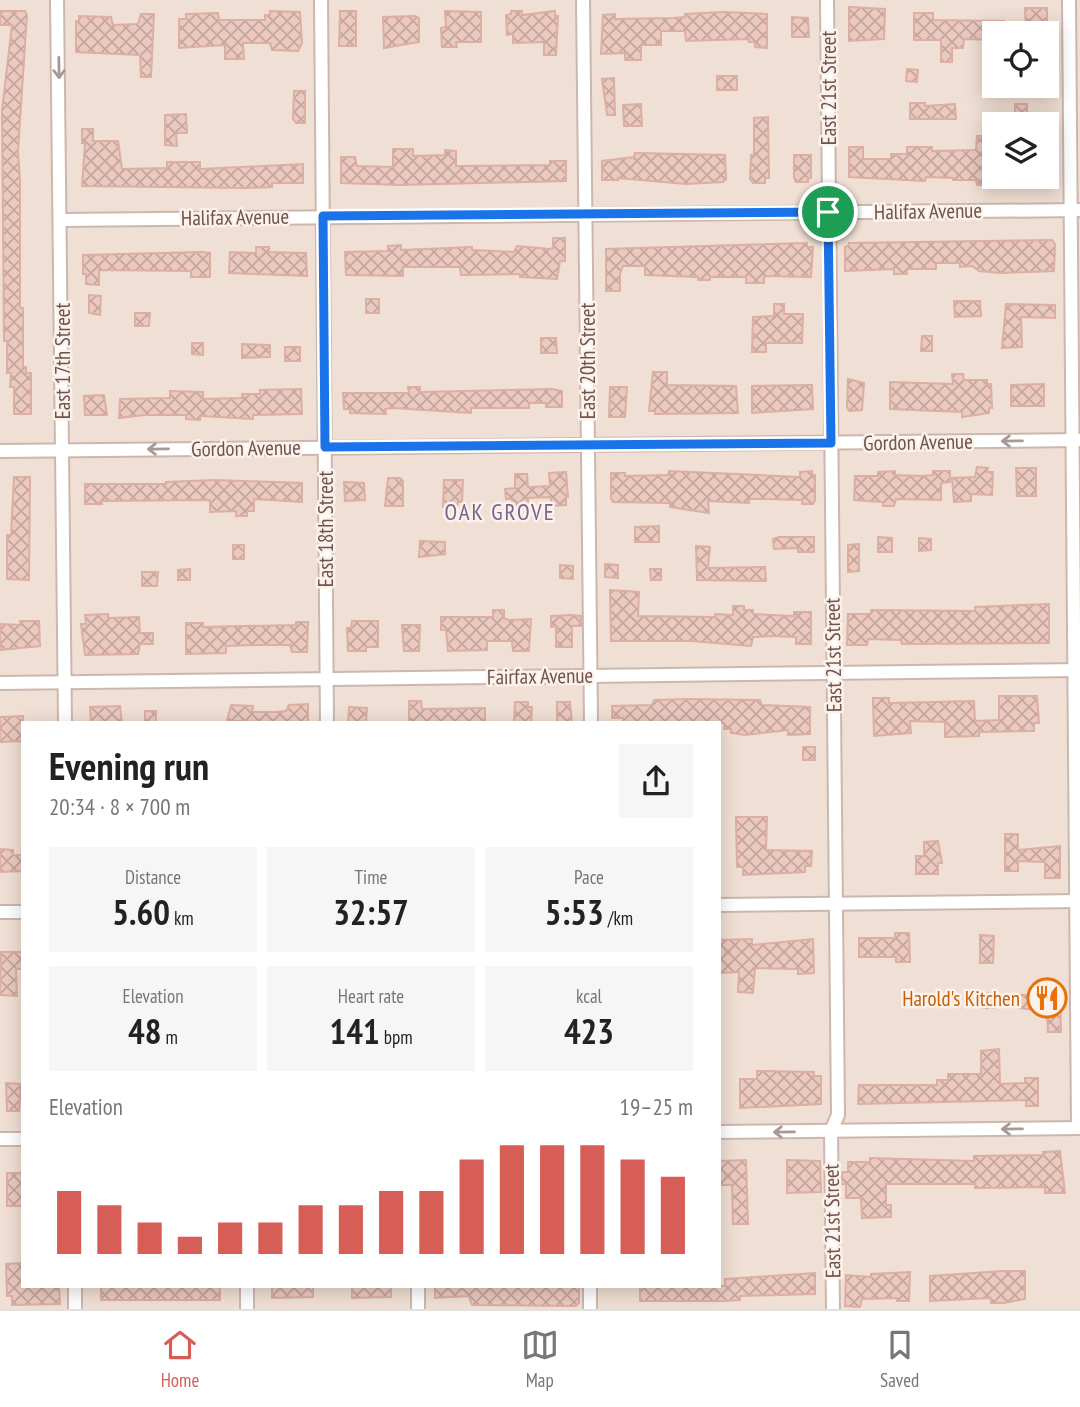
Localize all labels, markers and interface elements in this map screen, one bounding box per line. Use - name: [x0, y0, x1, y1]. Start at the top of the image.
- map controls: [982, 21, 1059, 189]
- button: locate: [982, 21, 1059, 98]
- street label: East 21st Street: [815, 31, 842, 145]
- one-way arrow: [52, 56, 65, 79]
- button: layers: [982, 112, 1059, 189]
- pin: [798, 182, 858, 242]
- icon: arrive: [809, 193, 847, 231]
- street label: Halifax Avenue: [874, 197, 982, 225]
- street label: Halifax Avenue: [181, 203, 289, 231]
- street label: East 20th Street: [574, 302, 601, 419]
- street label: East 17th Street: [49, 303, 76, 419]
- street label: Gordon Avenue: [863, 428, 973, 456]
- street label: Gordon Avenue: [191, 434, 301, 462]
- one-way arrow: [1001, 434, 1024, 448]
- one-way arrow: [147, 442, 170, 456]
- street label: East 18th Street: [312, 470, 339, 587]
- district label: OAK GROVE: [444, 497, 556, 526]
- street label: East 21st Street: [818, 597, 847, 712]
- street label: Fairfax Avenue: [487, 662, 593, 690]
- text: Evening run: [49, 741, 209, 790]
- button: share: [619, 744, 693, 818]
- text: 20:34 · 8 × 700 m: [49, 792, 190, 821]
- text: Distance: [125, 865, 181, 889]
- text: Time: [355, 865, 387, 889]
- text: Pace: [574, 865, 604, 889]
- text: 5.60: [112, 889, 170, 935]
- text: 32:57: [333, 889, 409, 935]
- text: 5:53: [545, 889, 604, 935]
- text: km: [170, 906, 194, 930]
- text: /km: [604, 906, 633, 930]
- restaurant icon: Harold's Kitchen: [1026, 977, 1068, 1019]
- text: Elevation: [123, 984, 183, 1008]
- text: Heart rate: [338, 984, 404, 1008]
- text: kcal: [576, 984, 602, 1008]
- place label: Harold's Kitchen: [902, 985, 1020, 1012]
- text: 48: [128, 1008, 162, 1054]
- text: 141: [329, 1008, 380, 1054]
- text: 423: [564, 1008, 614, 1054]
- text: m: [162, 1025, 178, 1049]
- text: bpm: [380, 1025, 413, 1049]
- text: Elevation: [49, 1092, 123, 1121]
- text: 19–25 m: [620, 1092, 693, 1121]
- one-way arrow: [1001, 1122, 1024, 1136]
- one-way arrow: [773, 1125, 796, 1139]
- street label: East 21st Street: [817, 1163, 846, 1278]
- tab: Home: [161, 1326, 199, 1392]
- tab: Map: [521, 1326, 559, 1392]
- tab: Saved: [880, 1326, 919, 1392]

